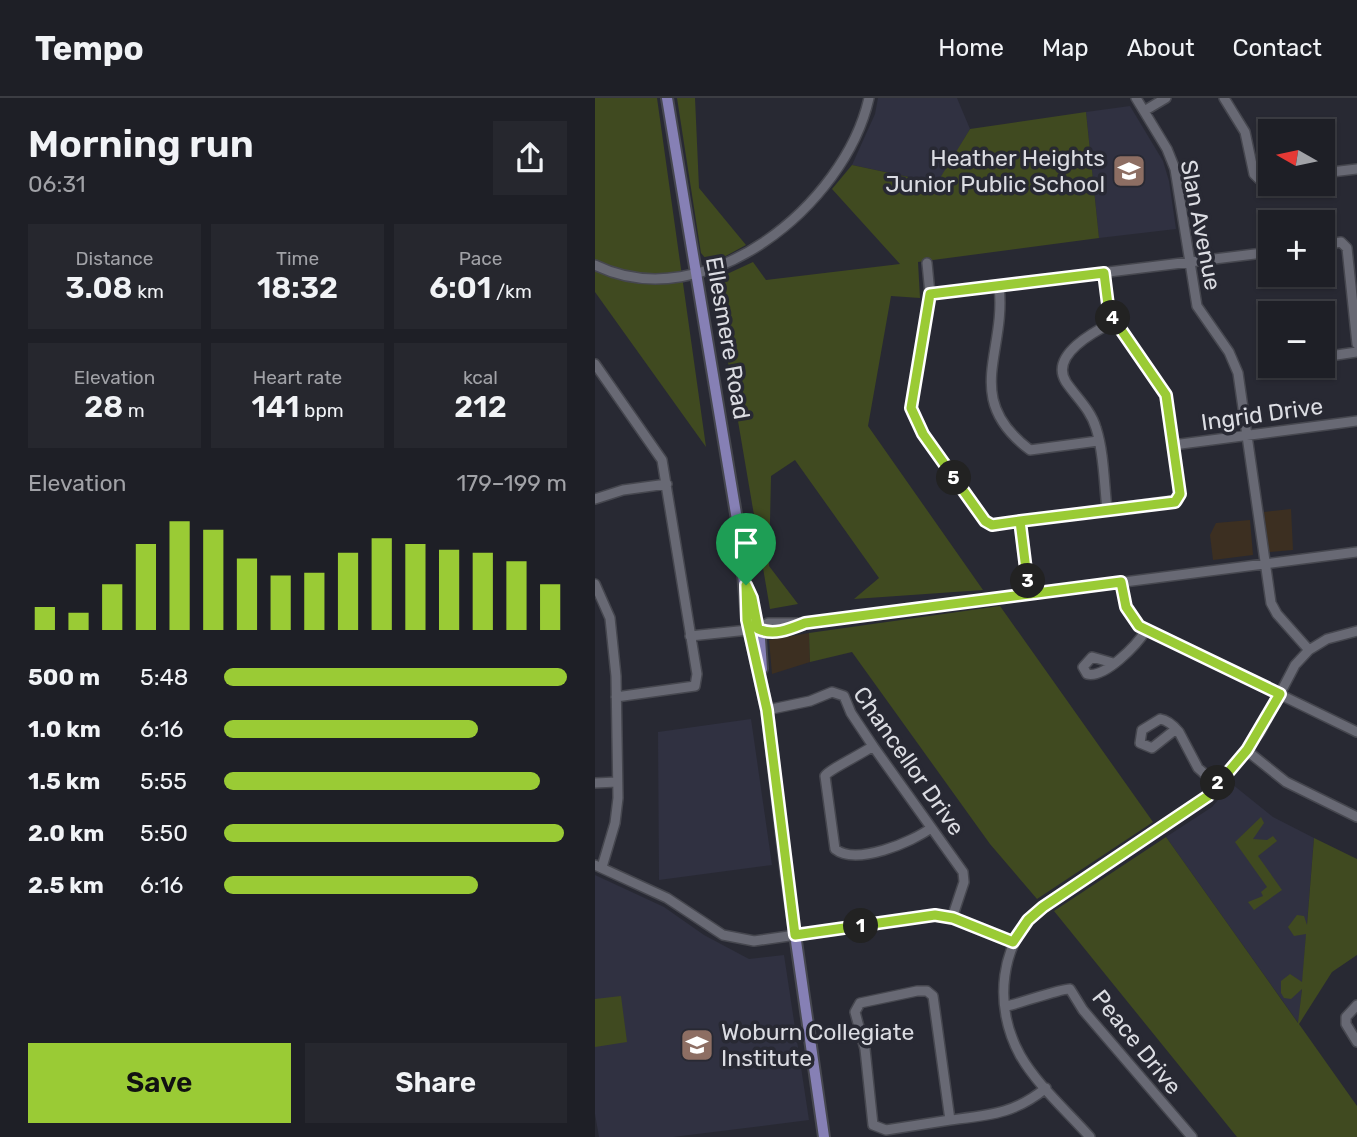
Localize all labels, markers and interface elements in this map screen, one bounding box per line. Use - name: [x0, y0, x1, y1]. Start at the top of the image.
- text: Tempo: [35, 29, 144, 68]
- text: Home: [938, 34, 1004, 62]
- text: Map: [1042, 34, 1089, 62]
- text: About: [1127, 34, 1195, 62]
- text: Contact: [1233, 34, 1322, 62]
- north arrow: [1258, 119, 1335, 196]
- map controls: [1258, 119, 1335, 378]
- text: Morning run: [28, 121, 254, 167]
- button: share: [493, 121, 567, 195]
- place label: Heather Heights Junior Public School: [885, 144, 1105, 198]
- school or university icon: Heather Heights Junior Public School: [1110, 152, 1148, 190]
- street label: Slan Avenue: [1175, 157, 1227, 293]
- text: 06:31: [28, 170, 86, 198]
- button: +: [1258, 210, 1335, 287]
- text: Distance: [76, 247, 153, 270]
- text: Time: [276, 247, 319, 270]
- text: Pace: [459, 247, 502, 270]
- street label: Ellesmere Road: [700, 255, 756, 421]
- text: 3.08: [65, 270, 132, 306]
- text: 18:32: [257, 270, 338, 306]
- text: 6:01: [429, 270, 491, 306]
- text: km: [132, 280, 164, 303]
- text: /km: [491, 280, 532, 303]
- pin: 4: [1095, 300, 1131, 336]
- button: −: [1258, 301, 1335, 378]
- text: 4: [1106, 306, 1119, 329]
- text: Elevation: [74, 366, 155, 389]
- text: Heart rate: [253, 366, 342, 389]
- text: kcal: [463, 366, 498, 389]
- text: 28: [84, 389, 123, 425]
- text: 141: [251, 389, 299, 425]
- text: 212: [454, 389, 507, 425]
- street label: Ingrid Drive: [1199, 392, 1325, 436]
- text: m: [123, 399, 145, 422]
- text: bpm: [299, 399, 344, 422]
- pin: 5: [937, 460, 971, 496]
- text: 5: [947, 466, 960, 489]
- text: Elevation: [28, 469, 127, 497]
- text: 179–199 m: [456, 469, 567, 497]
- pin: [716, 513, 776, 585]
- icon: arrive: [727, 524, 765, 562]
- pin: 3: [1011, 564, 1045, 598]
- text: 3: [1021, 569, 1034, 592]
- text: 500 m: [28, 663, 100, 691]
- text: 5:48: [140, 663, 188, 691]
- street label: Chancellor Drive: [847, 681, 971, 841]
- text: 1.0 km: [28, 715, 101, 743]
- text: 6:16: [140, 715, 183, 743]
- pin: 2: [1201, 766, 1235, 800]
- text: 1.5 km: [28, 767, 100, 795]
- text: 5:55: [140, 767, 187, 795]
- text: 2: [1211, 771, 1224, 794]
- text: 2.0 km: [28, 819, 104, 847]
- text: 5:50: [140, 819, 188, 847]
- text: 2.5 km: [28, 871, 104, 899]
- text: 6:16: [140, 871, 183, 899]
- pin: 1: [843, 908, 879, 944]
- text: 1: [856, 914, 865, 937]
- street label: Peace Drive: [1086, 984, 1188, 1100]
- place label: Woburn Collegiate Institute: [721, 1018, 914, 1072]
- school or university icon: Woburn Collegiate Institute: [678, 1026, 716, 1064]
- button: Save: [28, 1043, 291, 1123]
- button: Share: [305, 1043, 567, 1123]

